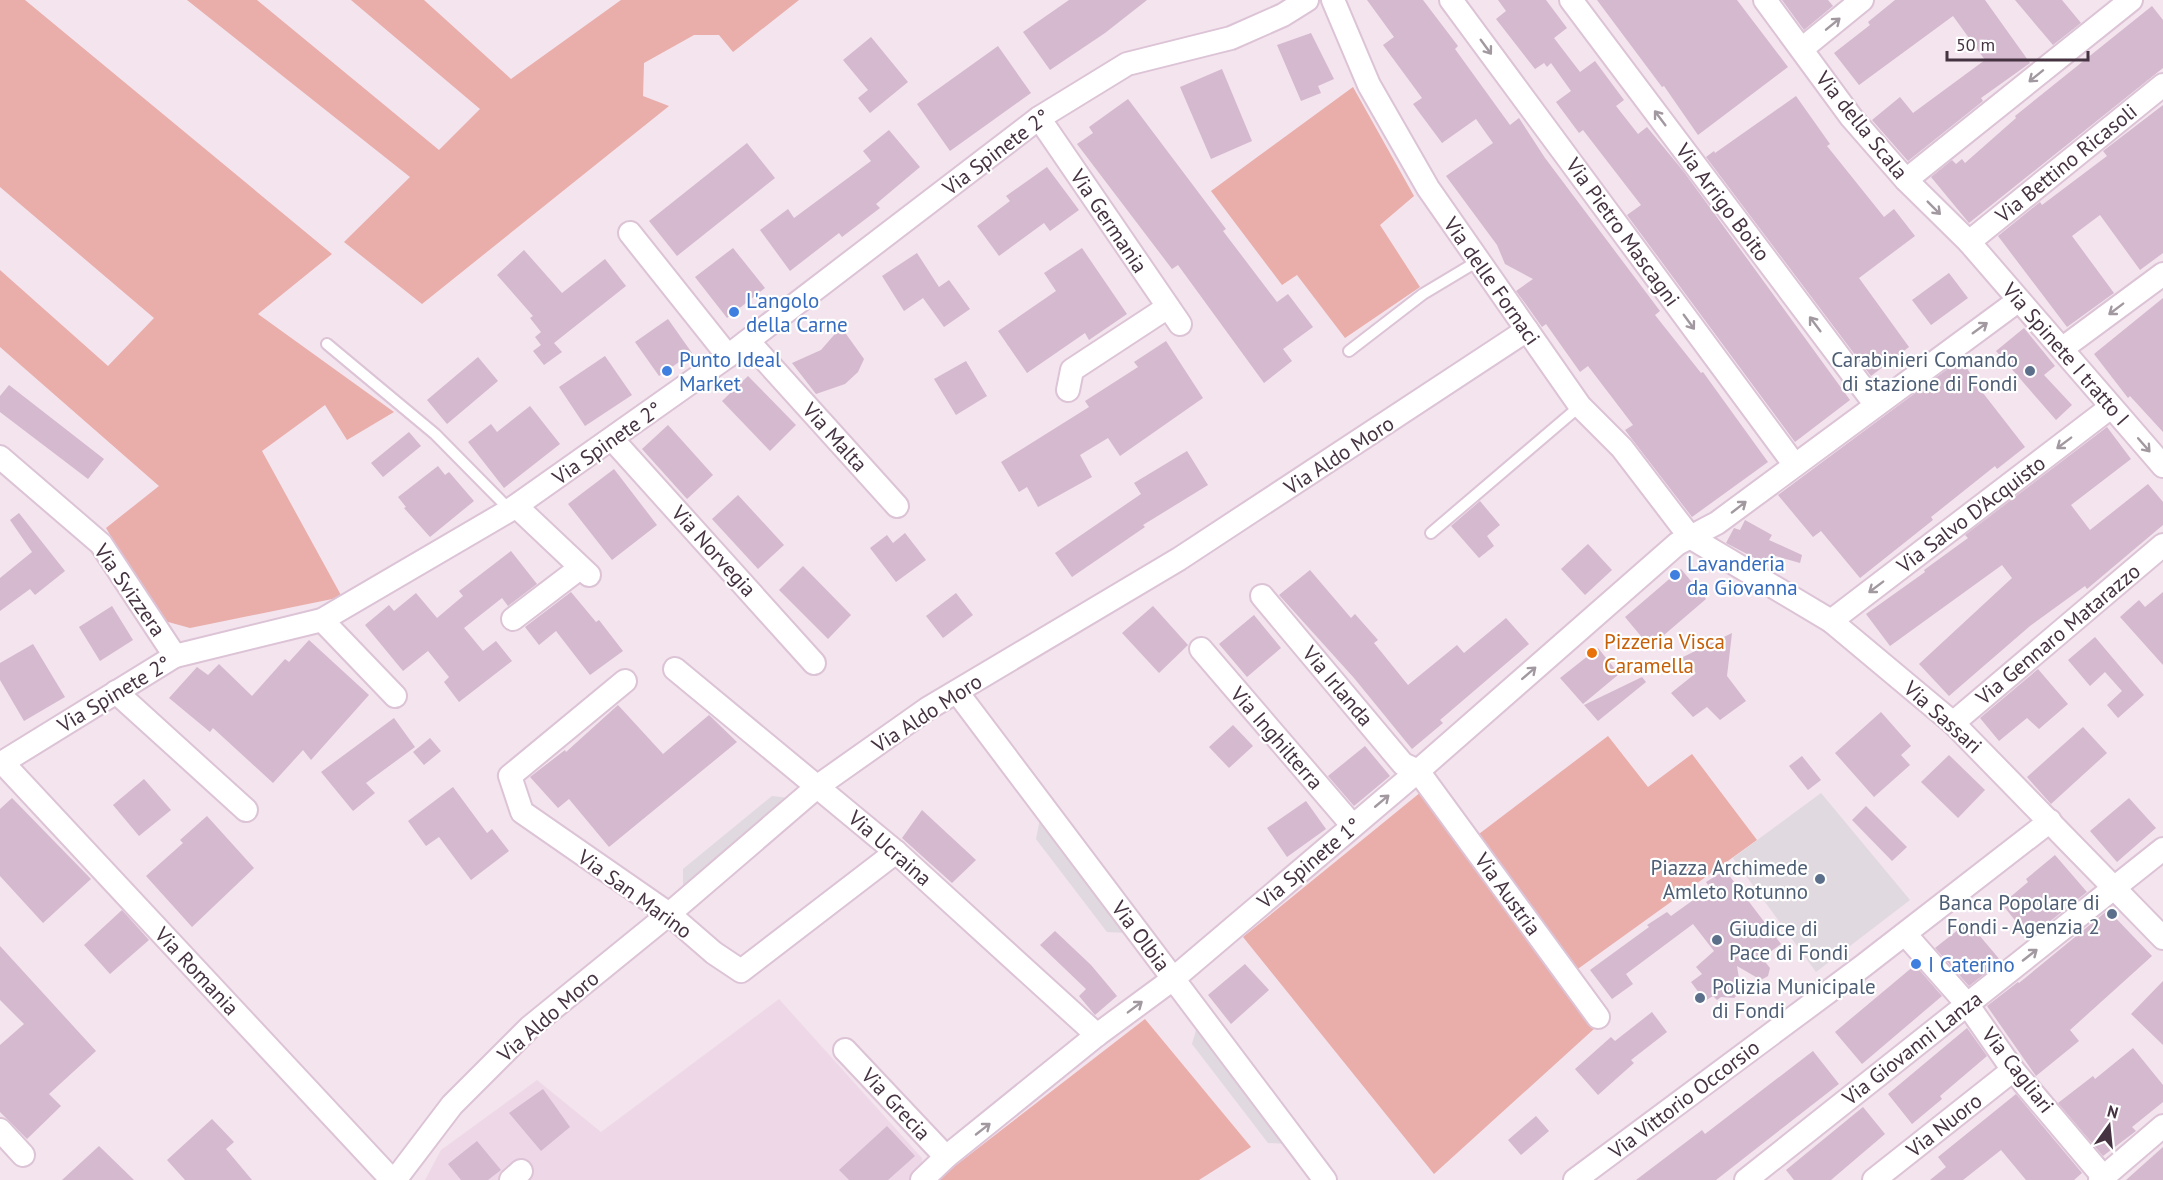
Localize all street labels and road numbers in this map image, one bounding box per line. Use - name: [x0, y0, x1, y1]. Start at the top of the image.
- street label: Via della Scala: [1810, 65, 1914, 185]
- street label: Via Bettino Ricasoli: [1989, 98, 2142, 229]
- street label: Via Spinete 2°: [936, 103, 1055, 202]
- street label: Via Arrigo Boito: [1669, 137, 1776, 266]
- street label: Via Pietro Mascagni: [1560, 152, 1686, 311]
- street label: Via Germania: [1064, 163, 1154, 278]
- street label: Via delle Fornaci: [1437, 211, 1546, 350]
- street label: Via Spinete I tratto I: [1996, 276, 2135, 431]
- street label: Via Spinete 2°: [546, 395, 667, 491]
- street label: Via Malta: [796, 396, 873, 477]
- street label: Via Aldo Moro: [1278, 409, 1399, 501]
- street label: Via Salvo D'Acquisto: [1891, 449, 2051, 579]
- street label: Via Norvegia: [665, 499, 762, 602]
- street label: Via Svizzera: [88, 538, 172, 642]
- street label: Via Gennaro Matarazzo: [1970, 557, 2146, 711]
- street label: Via Irlanda: [1296, 640, 1379, 732]
- street label: Via Spinete 2°: [52, 650, 176, 739]
- street label: Via Aldo Moro: [866, 667, 987, 759]
- street label: Via Sassari: [1898, 674, 1988, 759]
- street label: Via Inghilterra: [1224, 680, 1329, 795]
- street label: Via Ucraina: [842, 804, 937, 892]
- street label: Via Spinete 1°: [1251, 812, 1366, 915]
- street label: Via San Marino: [572, 843, 697, 945]
- street label: Via Austria: [1468, 847, 1547, 941]
- street label: Via Olbia: [1105, 895, 1176, 977]
- street label: Via Romania: [148, 920, 245, 1021]
- street label: Via Aldo Moro: [491, 965, 604, 1068]
- street label: Via Giovanni Lanza: [1836, 985, 1987, 1112]
- street label: Via Cagliari: [1975, 1021, 2060, 1118]
- street label: Via Vittorio Occorsio: [1602, 1033, 1765, 1165]
- street label: Via Grecia: [855, 1061, 936, 1146]
- street label: Via Nuoro: [1900, 1087, 1987, 1164]

